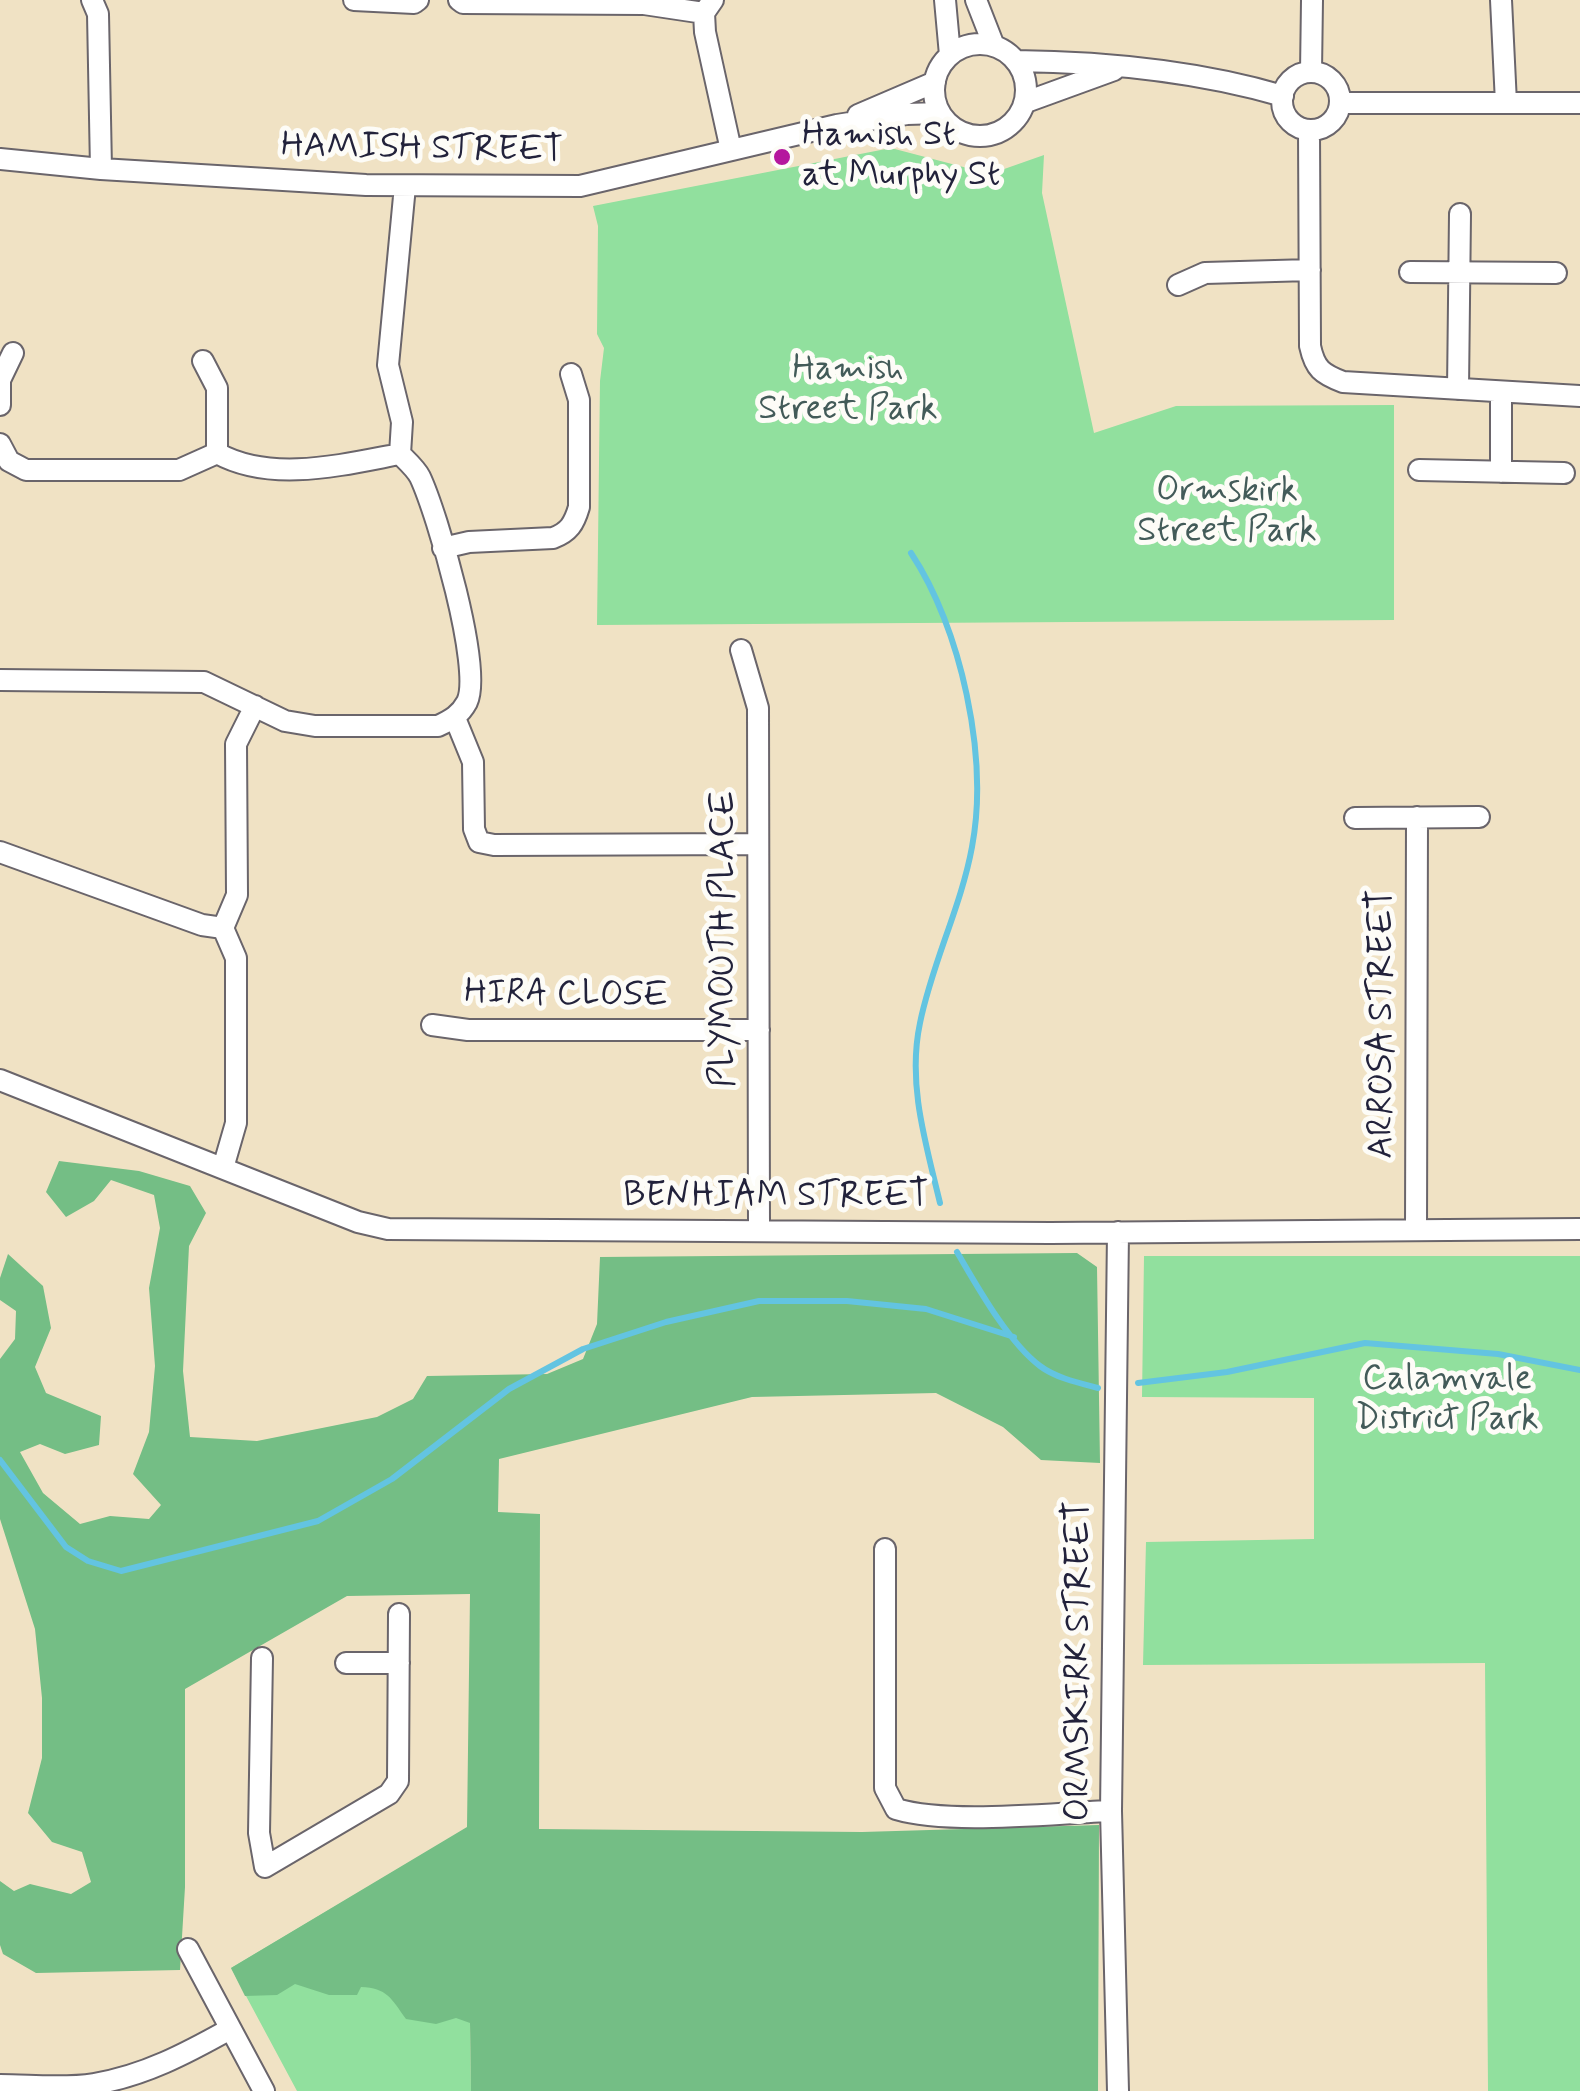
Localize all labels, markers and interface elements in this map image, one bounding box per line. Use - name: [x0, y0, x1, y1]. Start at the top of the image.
- place label: Hamish St at Murphy St: [802, 116, 1000, 198]
- street label: HAMISH STREET: [280, 127, 564, 173]
- marker: Hamish St at Murphy St: [771, 146, 793, 168]
- park label: Hamish Street Park: [758, 350, 938, 432]
- park label: Ormskirk Street Park: [1137, 472, 1317, 554]
- street label: PLYMOUTH PLACE: [705, 791, 747, 1087]
- street label: ARROSA STREET: [1363, 889, 1405, 1159]
- street label: HIRA CLOSE: [464, 973, 668, 1019]
- street label: BENHIAM STREET: [623, 1177, 929, 1219]
- park label: Calamvale District Park: [1356, 1360, 1538, 1442]
- street label: ORMSKIRK STREET: [1060, 1501, 1102, 1821]

